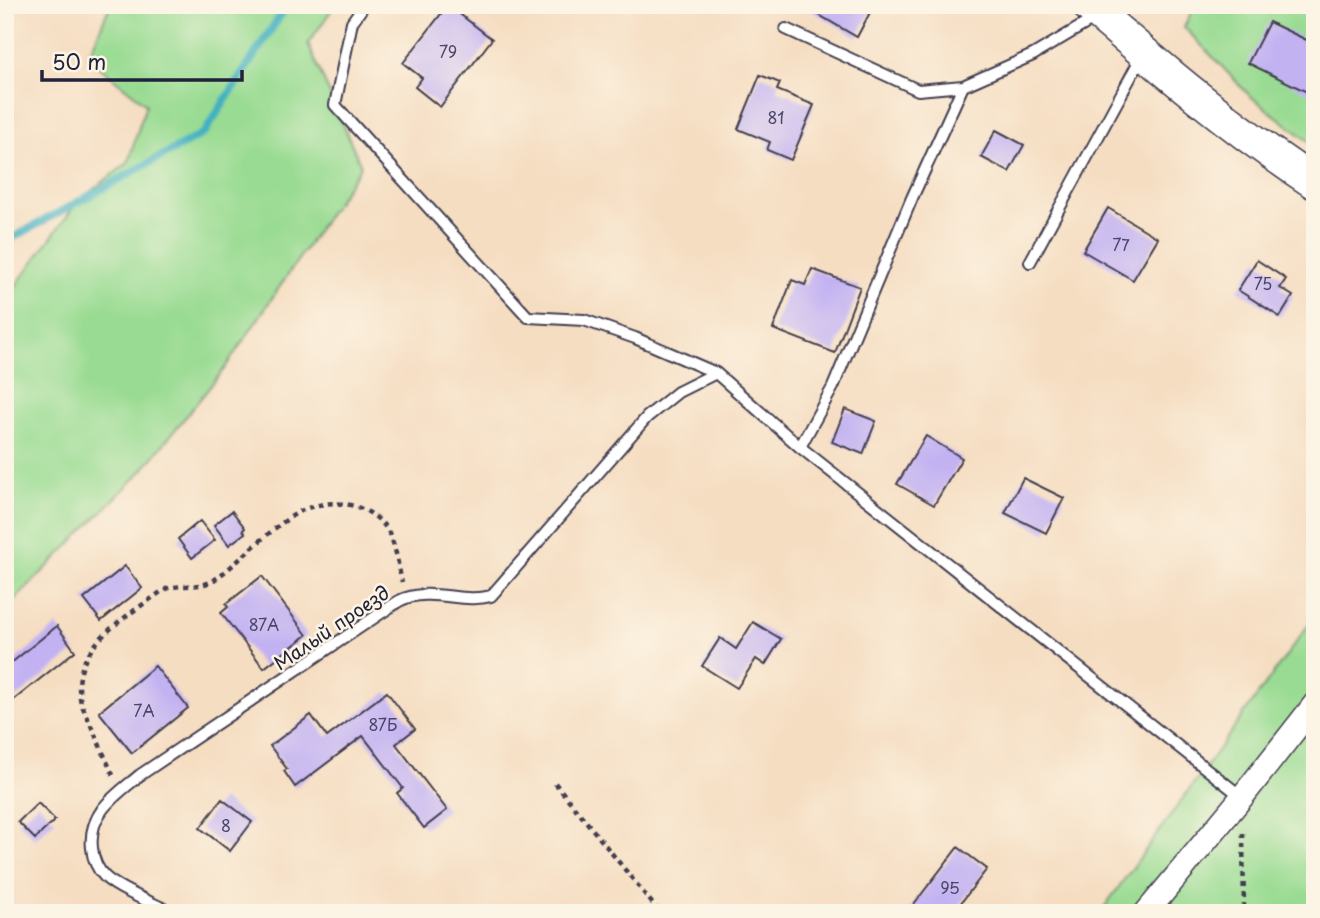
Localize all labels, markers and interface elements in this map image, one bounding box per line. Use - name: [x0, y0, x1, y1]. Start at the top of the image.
- scale bar: [42, 38, 242, 82]
- house number: 79: [439, 39, 457, 63]
- text: 50 m: [52, 45, 106, 77]
- house number: 81: [767, 105, 785, 129]
- house number: 77: [1112, 232, 1130, 256]
- house number: 75: [1254, 271, 1272, 295]
- street label: Малый проезд: [267, 578, 395, 676]
- house number: 87А: [249, 612, 279, 636]
- house number: 7А: [133, 698, 155, 722]
- house number: 87Б: [369, 712, 397, 736]
- house number: 8: [221, 813, 231, 837]
- house number: 95: [940, 875, 960, 899]

